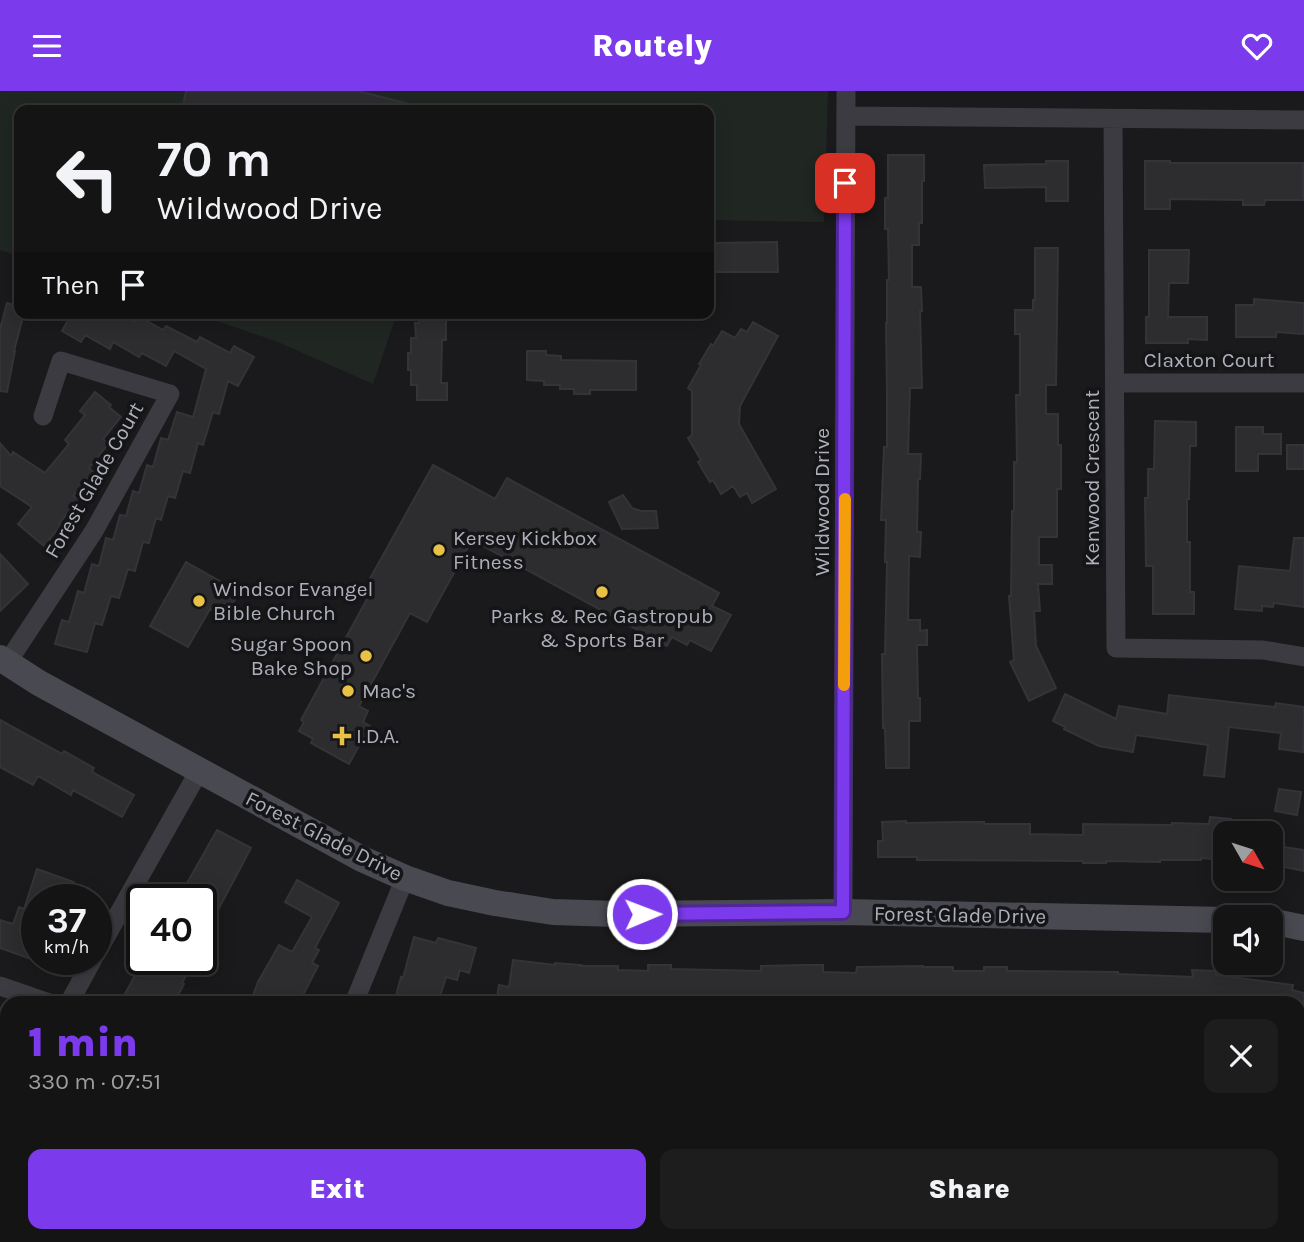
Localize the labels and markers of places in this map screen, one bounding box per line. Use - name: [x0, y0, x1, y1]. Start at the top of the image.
- pin: [815, 153, 875, 213]
- place label: Kersey Kickbox Fitness: [453, 526, 597, 574]
- marker: Kersey Kickbox Fitness: [431, 542, 447, 558]
- place label: Windsor Evangel Bible Church: [213, 577, 373, 625]
- marker: Parks & Rec Gastropub & Sports Bar: [594, 584, 610, 600]
- marker: Windsor Evangel Bible Church: [191, 593, 207, 609]
- place label: Parks & Rec Gastropub & Sports Bar: [491, 604, 713, 652]
- place label: Sugar Spoon Bake Shop: [230, 632, 352, 680]
- marker: Sugar Spoon Bake Shop: [358, 648, 374, 664]
- place label: Mac's: [362, 679, 416, 703]
- marker: Mac's: [340, 683, 356, 699]
- place label: I.D.A.: [356, 724, 399, 748]
- marker: I.D.A.: [334, 728, 350, 744]

